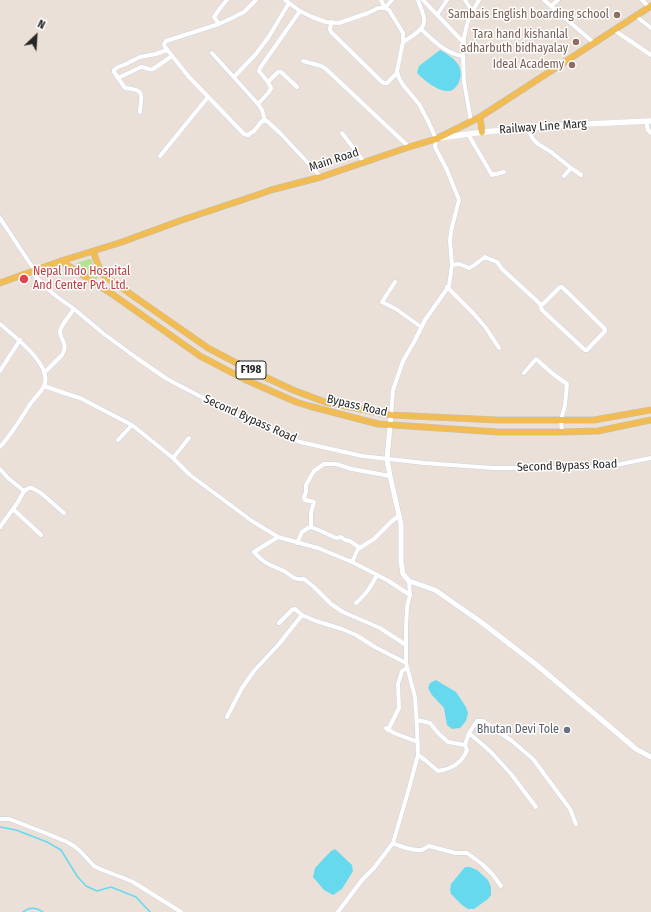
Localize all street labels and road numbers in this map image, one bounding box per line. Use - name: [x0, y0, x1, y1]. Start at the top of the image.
- street label: Railway Line Marg: [499, 117, 587, 137]
- street label: Main Road: [307, 145, 361, 175]
- road number: F198: [236, 361, 266, 379]
- street label: Second Bypass Road: [201, 392, 299, 446]
- street label: Bypass Road: [325, 392, 389, 420]
- street label: Second Bypass Road: [517, 457, 617, 475]

